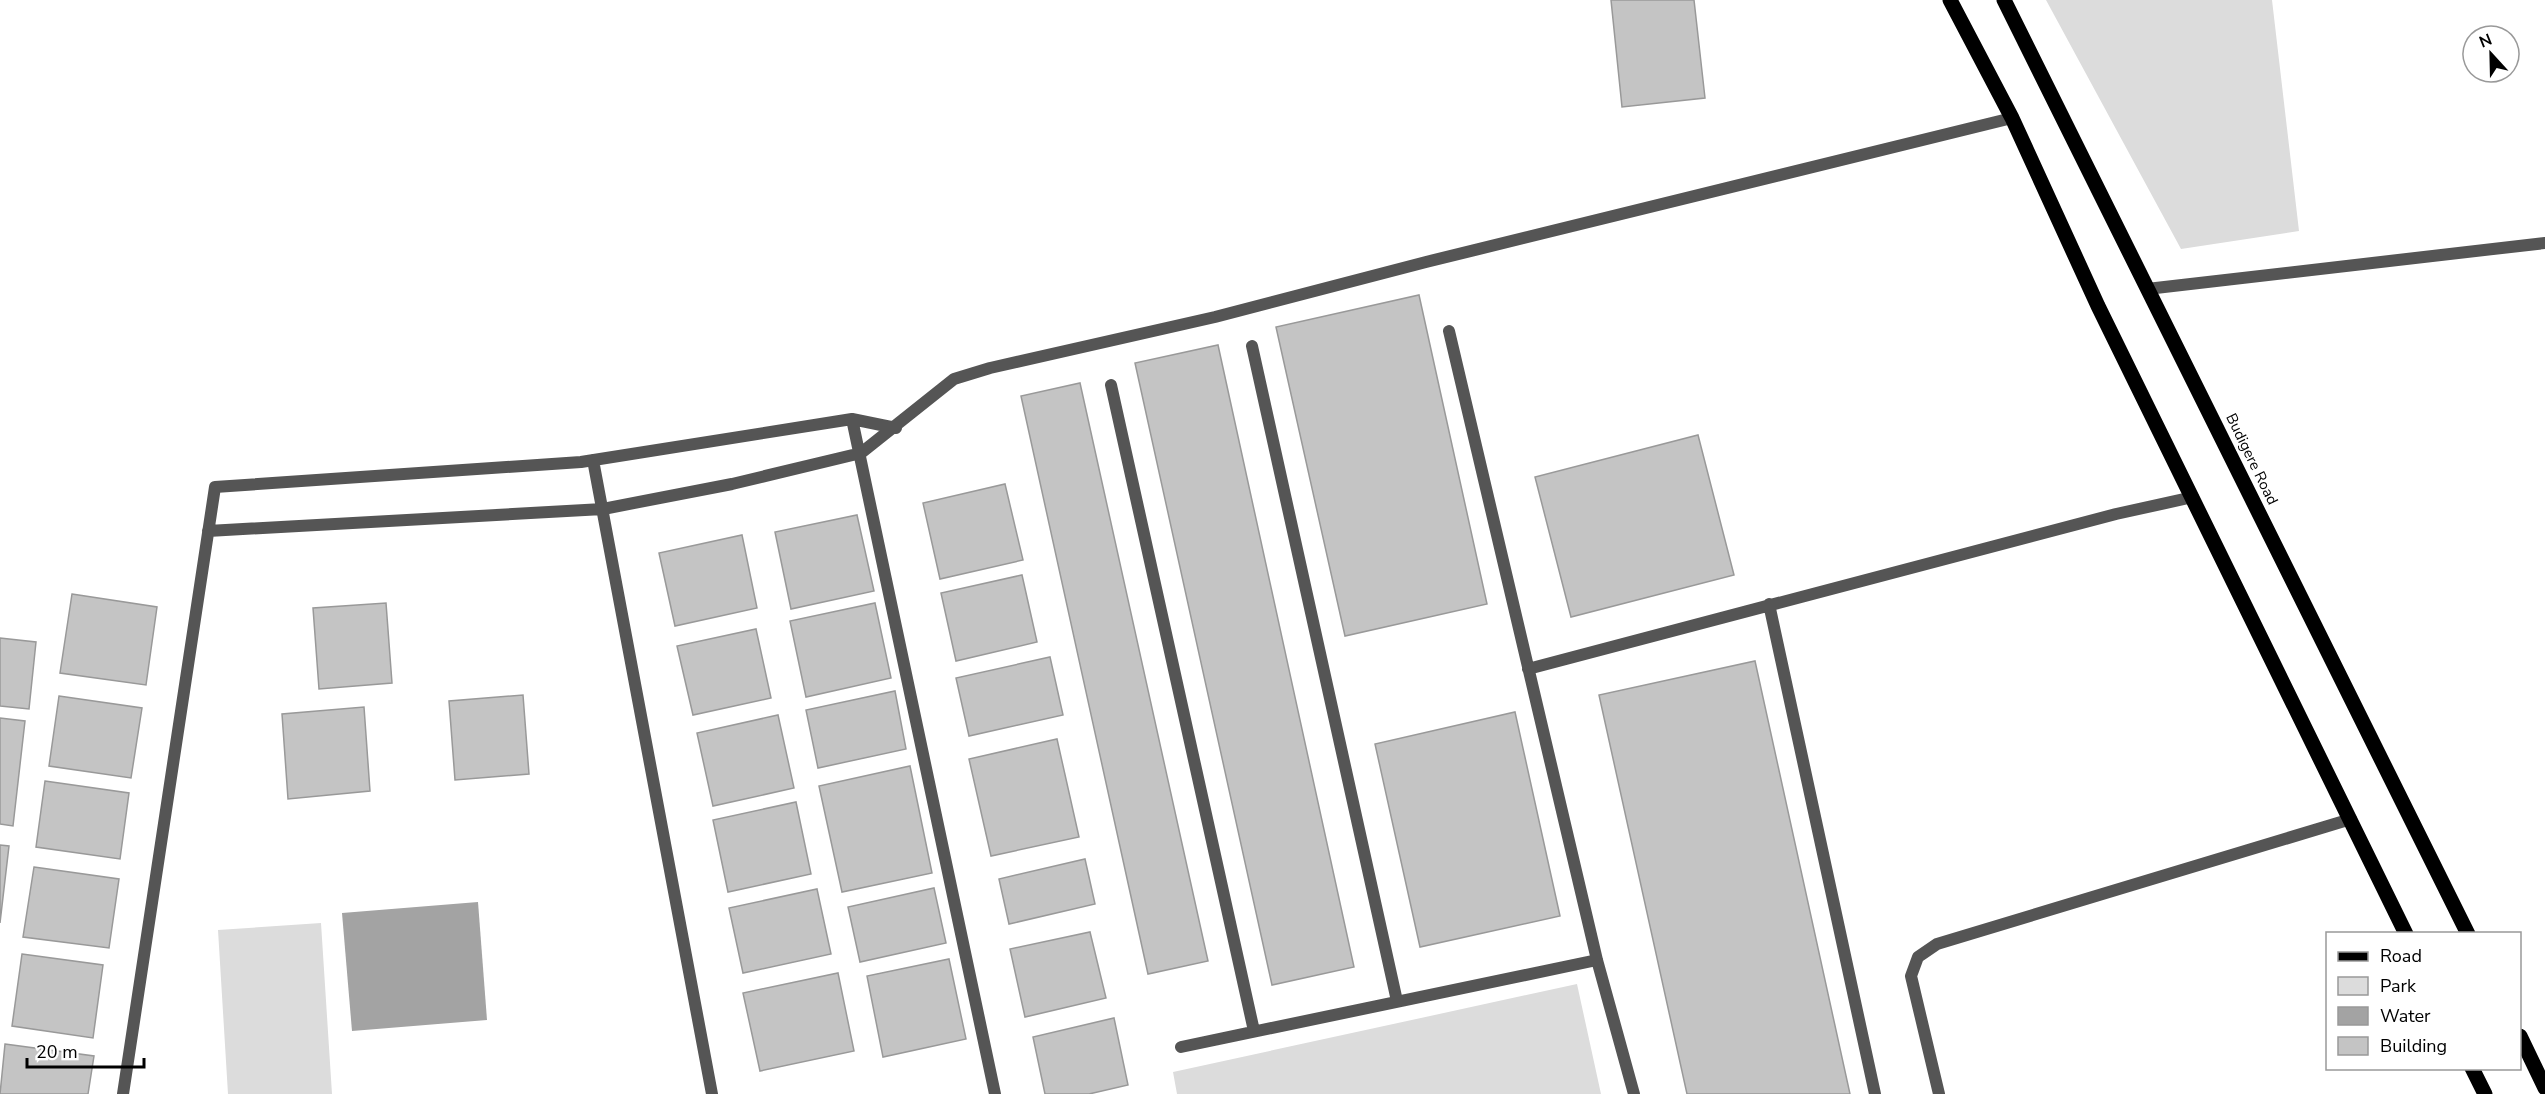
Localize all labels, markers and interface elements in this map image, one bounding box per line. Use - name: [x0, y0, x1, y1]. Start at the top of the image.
- north arrow: [2461, 24, 2521, 84]
- text: N: [2476, 29, 2495, 53]
- street label: Budigere Road: [2221, 410, 2283, 508]
- legend: [2326, 932, 2521, 1070]
- text: Road: [2380, 944, 2422, 968]
- text: Park: [2380, 974, 2417, 998]
- text: Water: [2380, 1004, 2431, 1028]
- scale bar: [27, 1031, 144, 1069]
- text: Building: [2380, 1034, 2447, 1058]
- text: 20 m: [36, 1040, 78, 1064]

